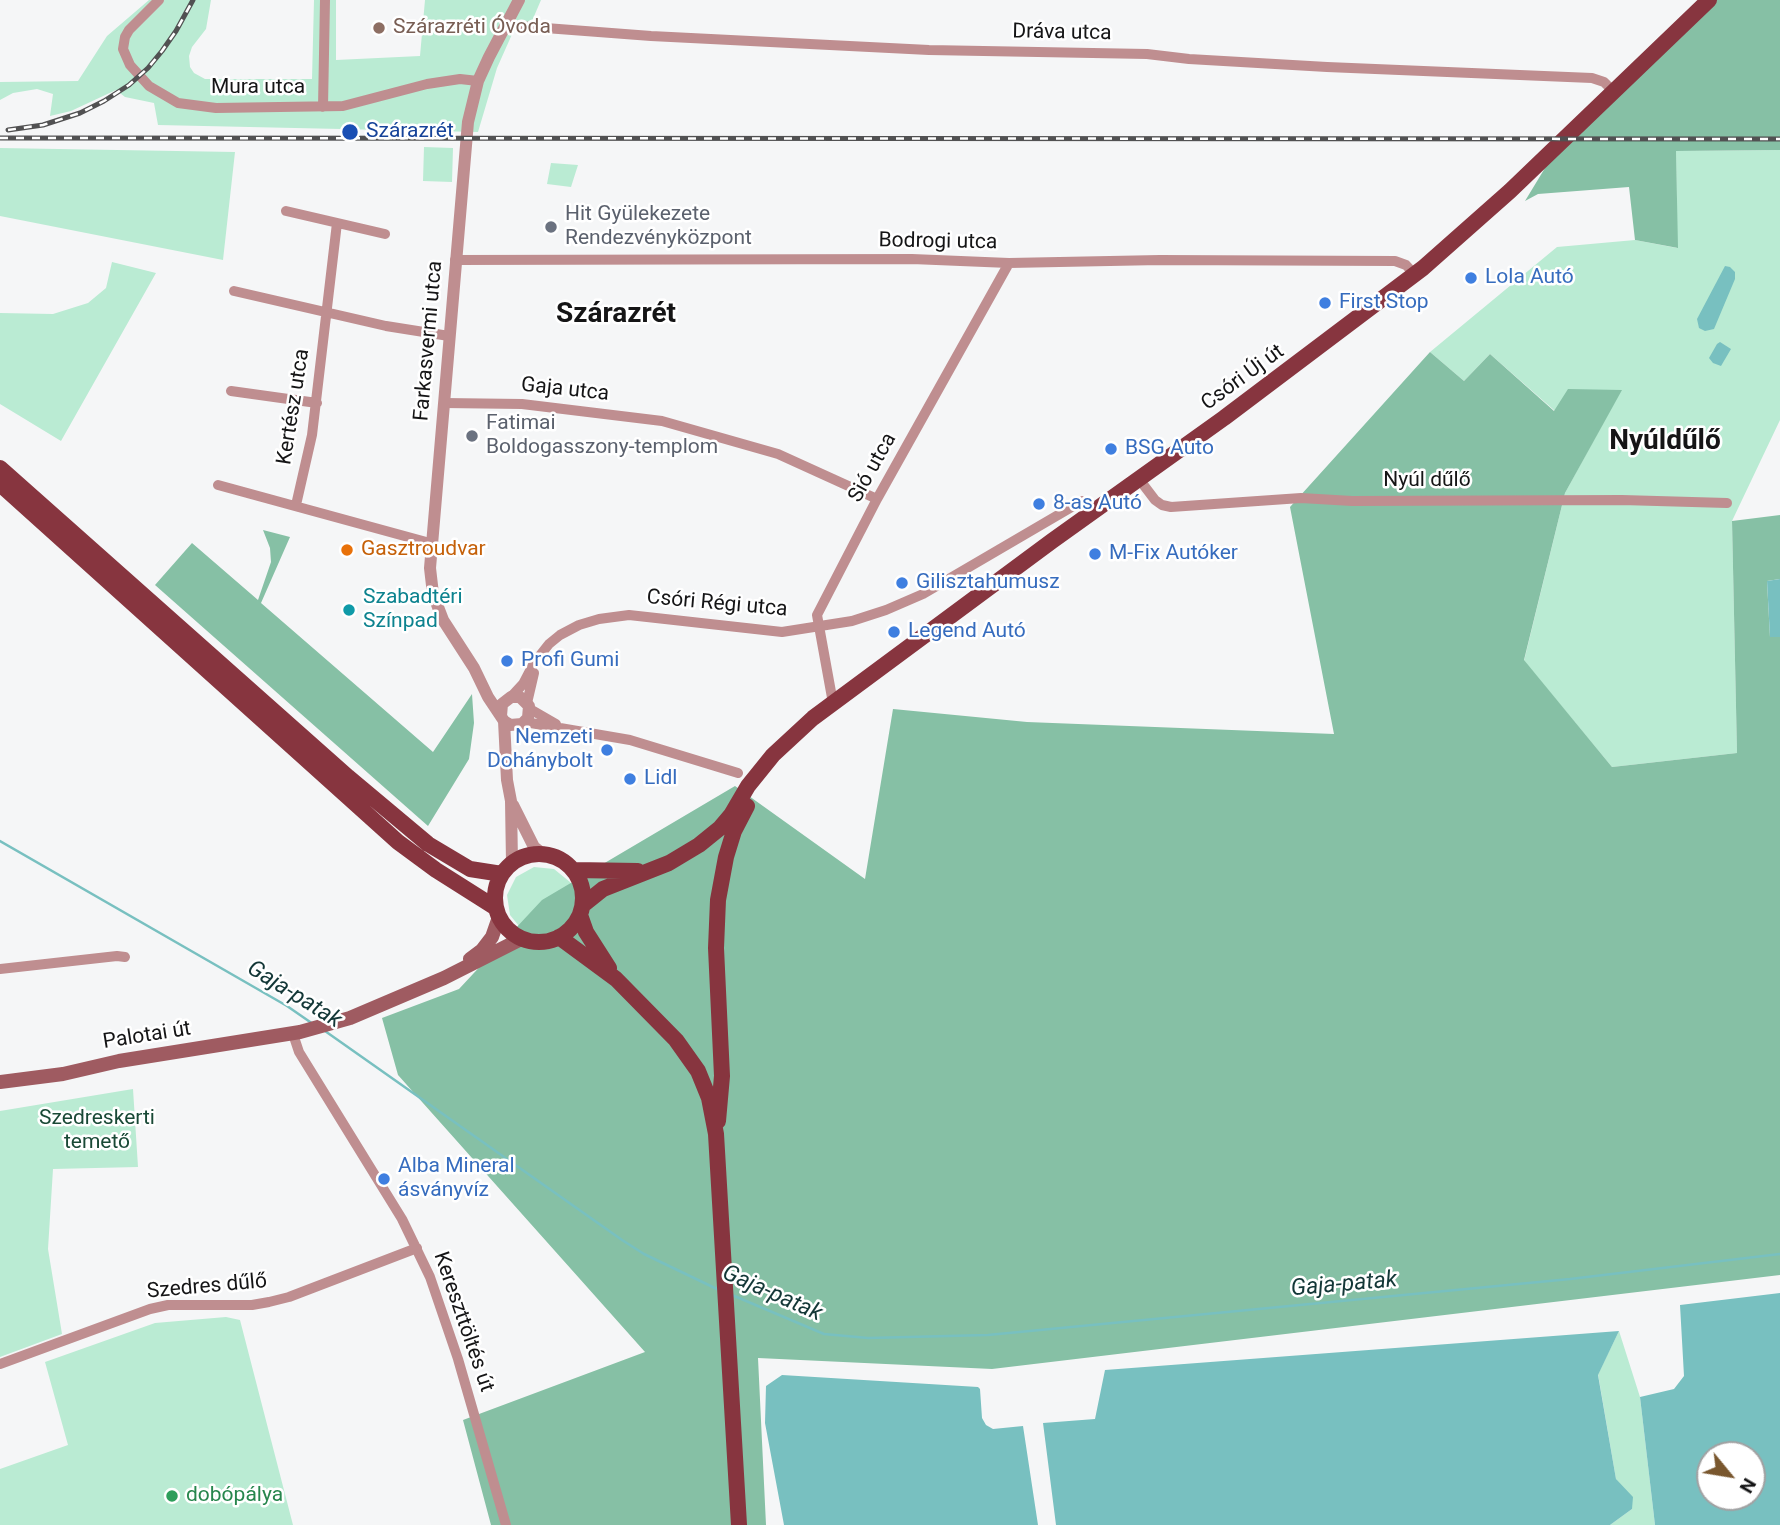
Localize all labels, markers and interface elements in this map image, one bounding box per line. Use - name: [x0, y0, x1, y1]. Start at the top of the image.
- place label: Szárazréti Óvoda: [393, 15, 551, 41]
- marker: Szárazréti Óvoda: [371, 20, 387, 36]
- street label: Dráva utca: [1012, 20, 1112, 46]
- street label: Mura utca: [211, 75, 305, 101]
- place label: Szárazrét: [366, 119, 454, 145]
- marker: Szárazrét: [340, 122, 360, 142]
- place label: Hit Gyülekezete Rendezvényközpont: [565, 202, 752, 252]
- marker: Hit Gyülekezete Rendezvényközpont: [543, 219, 559, 235]
- street label: Bodrogi utca: [878, 228, 998, 256]
- street label: Farkasvermi utca: [409, 260, 449, 422]
- place label: Lola Autó: [1485, 265, 1574, 291]
- marker: Lola Autó: [1463, 270, 1479, 286]
- place label: First Stop: [1339, 290, 1429, 316]
- marker: First Stop: [1317, 295, 1333, 311]
- district label: Szárazrét: [556, 298, 676, 332]
- street label: Csóri Új út: [1197, 340, 1289, 416]
- street label: Kertész utca: [272, 347, 316, 467]
- street label: Gaja utca: [520, 373, 610, 407]
- place label: Fatimai Boldogasszony-templom: [486, 411, 718, 461]
- district label: Nyúldűlő: [1609, 425, 1721, 459]
- marker: Fatimai Boldogasszony-templom: [464, 428, 480, 444]
- street label: Sió utca: [844, 429, 902, 507]
- place label: BSG Auto: [1125, 436, 1214, 462]
- marker: BSG Auto: [1103, 441, 1119, 457]
- street label: Nyúl dűlő: [1383, 468, 1471, 494]
- place label: 8-as Autó: [1053, 491, 1142, 517]
- marker: 8-as Autó: [1031, 496, 1047, 512]
- place label: Gasztroudvar: [361, 537, 486, 563]
- place label: M-Fix Autóker: [1109, 541, 1238, 567]
- marker: Gasztroudvar: [339, 542, 355, 558]
- marker: M-Fix Autóker: [1087, 546, 1103, 562]
- place label: Gilisztahumusz: [916, 570, 1060, 596]
- marker: Gilisztahumusz: [894, 575, 910, 591]
- place label: Szabadtéri Színpad: [363, 585, 463, 635]
- street label: Csóri Régi utca: [646, 585, 788, 623]
- marker: Szabadtéri Színpad: [341, 602, 357, 618]
- place label: Legend Autó: [908, 619, 1026, 645]
- marker: Legend Autó: [886, 624, 902, 640]
- place label: Profi Gumi: [521, 648, 619, 674]
- marker: Profi Gumi: [499, 653, 515, 669]
- place label: Nemzeti Dohánybolt: [487, 725, 593, 775]
- marker: Nemzeti Dohánybolt: [599, 742, 615, 758]
- place label: Lidl: [644, 766, 677, 792]
- marker: Lidl: [622, 771, 638, 787]
- water label: Gaja-patak: [242, 955, 346, 1035]
- street label: Palotai út: [101, 1017, 193, 1055]
- park label: Szedreskerti temető: [39, 1106, 155, 1156]
- place label: Alba Mineral ásványvíz: [398, 1154, 515, 1204]
- marker: Alba Mineral ásványvíz: [376, 1171, 392, 1187]
- street label: Kereszttöltés út: [427, 1249, 499, 1395]
- water label: Gaja-patak: [718, 1260, 826, 1328]
- water label: Gaja-patak: [1290, 1267, 1398, 1303]
- street label: Szedres dűlő: [146, 1269, 268, 1305]
- north arrow: [1696, 1441, 1766, 1511]
- text: N: [1735, 1474, 1761, 1497]
- place label: dobópálya: [186, 1483, 283, 1509]
- marker: dobópálya: [164, 1488, 180, 1504]

